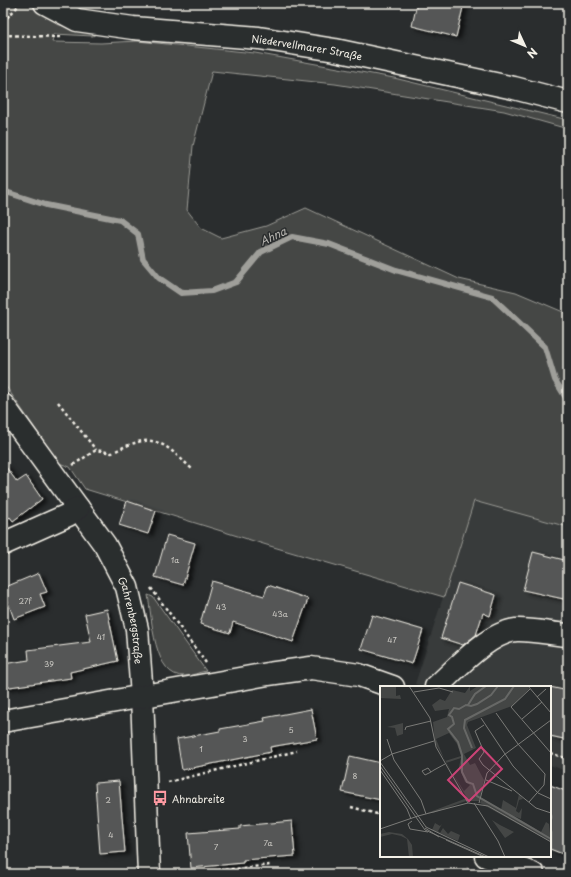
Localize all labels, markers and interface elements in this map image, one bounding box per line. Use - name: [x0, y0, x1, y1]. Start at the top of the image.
- north arrow: [505, 26, 545, 66]
- street label: Niedervellmarer Straße: [251, 30, 364, 63]
- text: N: [523, 44, 542, 63]
- water label: Ahna: [257, 222, 290, 250]
- house number: 1a: [171, 554, 179, 566]
- street label: Gahrenbergstraße: [115, 573, 147, 664]
- house number: 27f: [18, 595, 32, 607]
- house number: 43: [216, 601, 226, 613]
- house number: 43a: [272, 608, 288, 620]
- house number: 41: [97, 631, 105, 643]
- house number: 47: [387, 634, 397, 646]
- house number: 39: [44, 658, 54, 670]
- inset map: [380, 686, 551, 857]
- house number: 5: [288, 724, 294, 736]
- house number: 3: [242, 733, 248, 745]
- house number: 1: [199, 743, 203, 755]
- house number: 8: [353, 770, 358, 782]
- bus stop icon: Ahnabreite: [151, 789, 169, 807]
- place label: Ahnabreite: [172, 791, 225, 806]
- house number: 2: [105, 794, 111, 806]
- house number: 4: [108, 829, 114, 841]
- house number: 7a: [263, 837, 273, 849]
- house number: 7: [214, 841, 219, 853]

